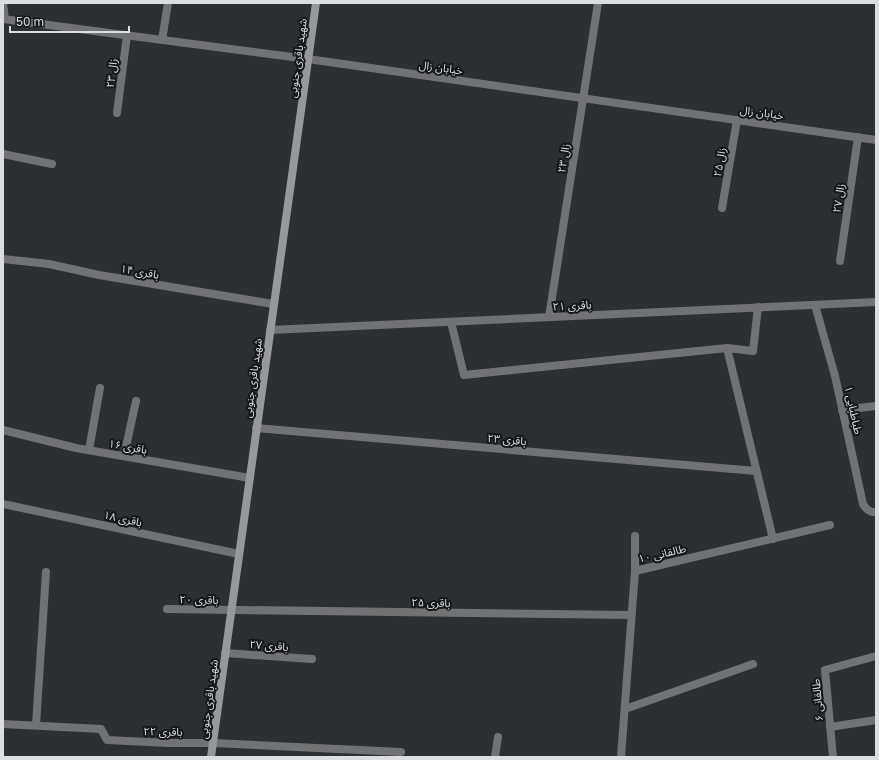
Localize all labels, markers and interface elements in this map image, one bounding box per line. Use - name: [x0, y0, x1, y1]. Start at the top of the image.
- scale bar: [10, 8, 129, 34]
- text: 50 m: [16, 14, 44, 29]
- street label: شهید باقری جنوبی: [285, 17, 310, 99]
- street label: خیابان زال: [418, 57, 464, 78]
- street label: زال ۲۳: [103, 58, 120, 88]
- street label: خیابان زال: [739, 102, 785, 123]
- street label: زال ۲۳: [554, 142, 573, 174]
- street label: زال ۲۵: [710, 146, 729, 178]
- street label: زال ۲۷: [829, 182, 848, 214]
- street label: باقری ۱۴: [119, 261, 160, 282]
- street label: باقری ۲۱: [552, 297, 592, 314]
- street label: شهید باقری جنوبی: [240, 337, 265, 419]
- street label: طباطبایی ۱: [841, 385, 865, 436]
- street label: باقری ۲۳: [487, 431, 527, 448]
- street label: باقری ۱۶: [107, 436, 148, 457]
- street label: باقری ۱۸: [102, 508, 144, 529]
- street label: طالقانی ۱۰: [637, 541, 687, 566]
- street label: باقری ۲۰: [179, 592, 219, 607]
- street label: باقری ۲۵: [411, 595, 451, 610]
- street label: باقری ۲۷: [249, 637, 289, 654]
- street label: شهید باقری جنوبی: [196, 658, 221, 740]
- street label: طالقانی ۶: [809, 678, 826, 722]
- street label: باقری ۲۲: [143, 724, 183, 739]

